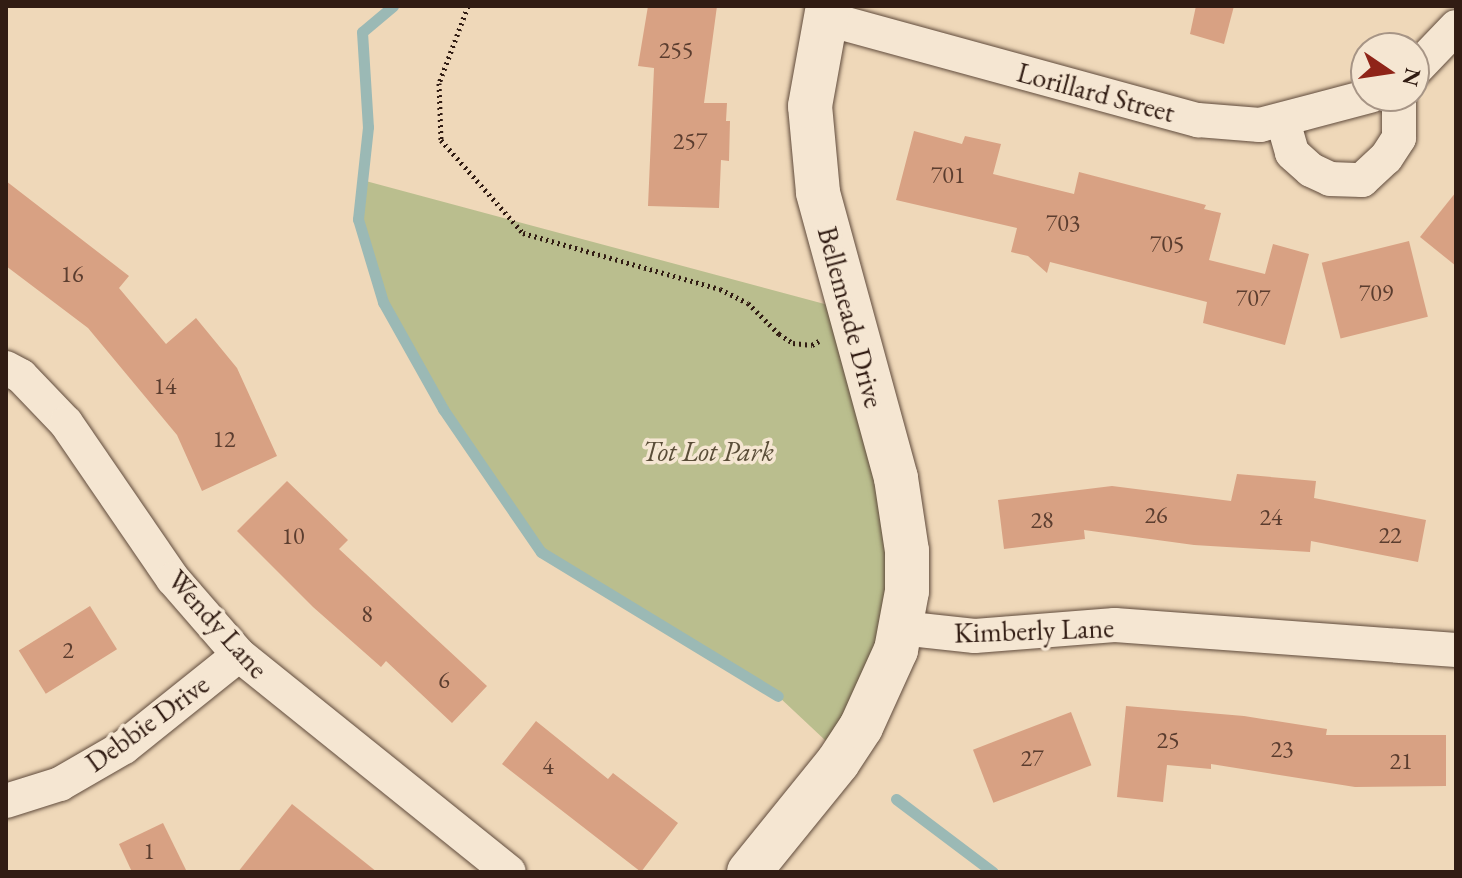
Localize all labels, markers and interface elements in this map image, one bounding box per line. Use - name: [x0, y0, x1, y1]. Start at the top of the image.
- north arrow: [1350, 32, 1430, 112]
- house number: 255: [659, 36, 693, 64]
- street label: Lorillard Street: [1014, 55, 1178, 129]
- text: N: [1396, 65, 1428, 89]
- house number: 257: [673, 127, 707, 155]
- house number: 701: [931, 161, 965, 189]
- house number: 703: [1046, 209, 1080, 237]
- street label: Bellemeade Drive: [811, 223, 891, 411]
- house number: 705: [1150, 230, 1184, 258]
- house number: 16: [60, 260, 84, 288]
- house number: 709: [1359, 279, 1393, 307]
- house number: 707: [1236, 284, 1270, 312]
- house number: 14: [153, 372, 177, 400]
- house number: 12: [212, 425, 236, 453]
- park label: Tot Lot Park: [642, 434, 774, 468]
- house number: 26: [1144, 501, 1168, 529]
- house number: 24: [1259, 503, 1283, 531]
- house number: 28: [1030, 506, 1054, 534]
- house number: 22: [1378, 521, 1402, 549]
- house number: 10: [281, 522, 305, 550]
- street label: Wendy Lane: [161, 563, 275, 685]
- house number: 8: [361, 600, 373, 628]
- street label: Kimberly Lane: [953, 610, 1115, 650]
- house number: 2: [62, 636, 74, 664]
- house number: 6: [438, 666, 450, 694]
- street label: Debbie Drive: [79, 667, 215, 779]
- house number: 25: [1156, 726, 1180, 754]
- house number: 23: [1270, 735, 1294, 763]
- house number: 27: [1020, 744, 1044, 772]
- house number: 21: [1389, 747, 1413, 775]
- house number: 4: [542, 752, 554, 780]
- house number: 1: [143, 837, 155, 865]

